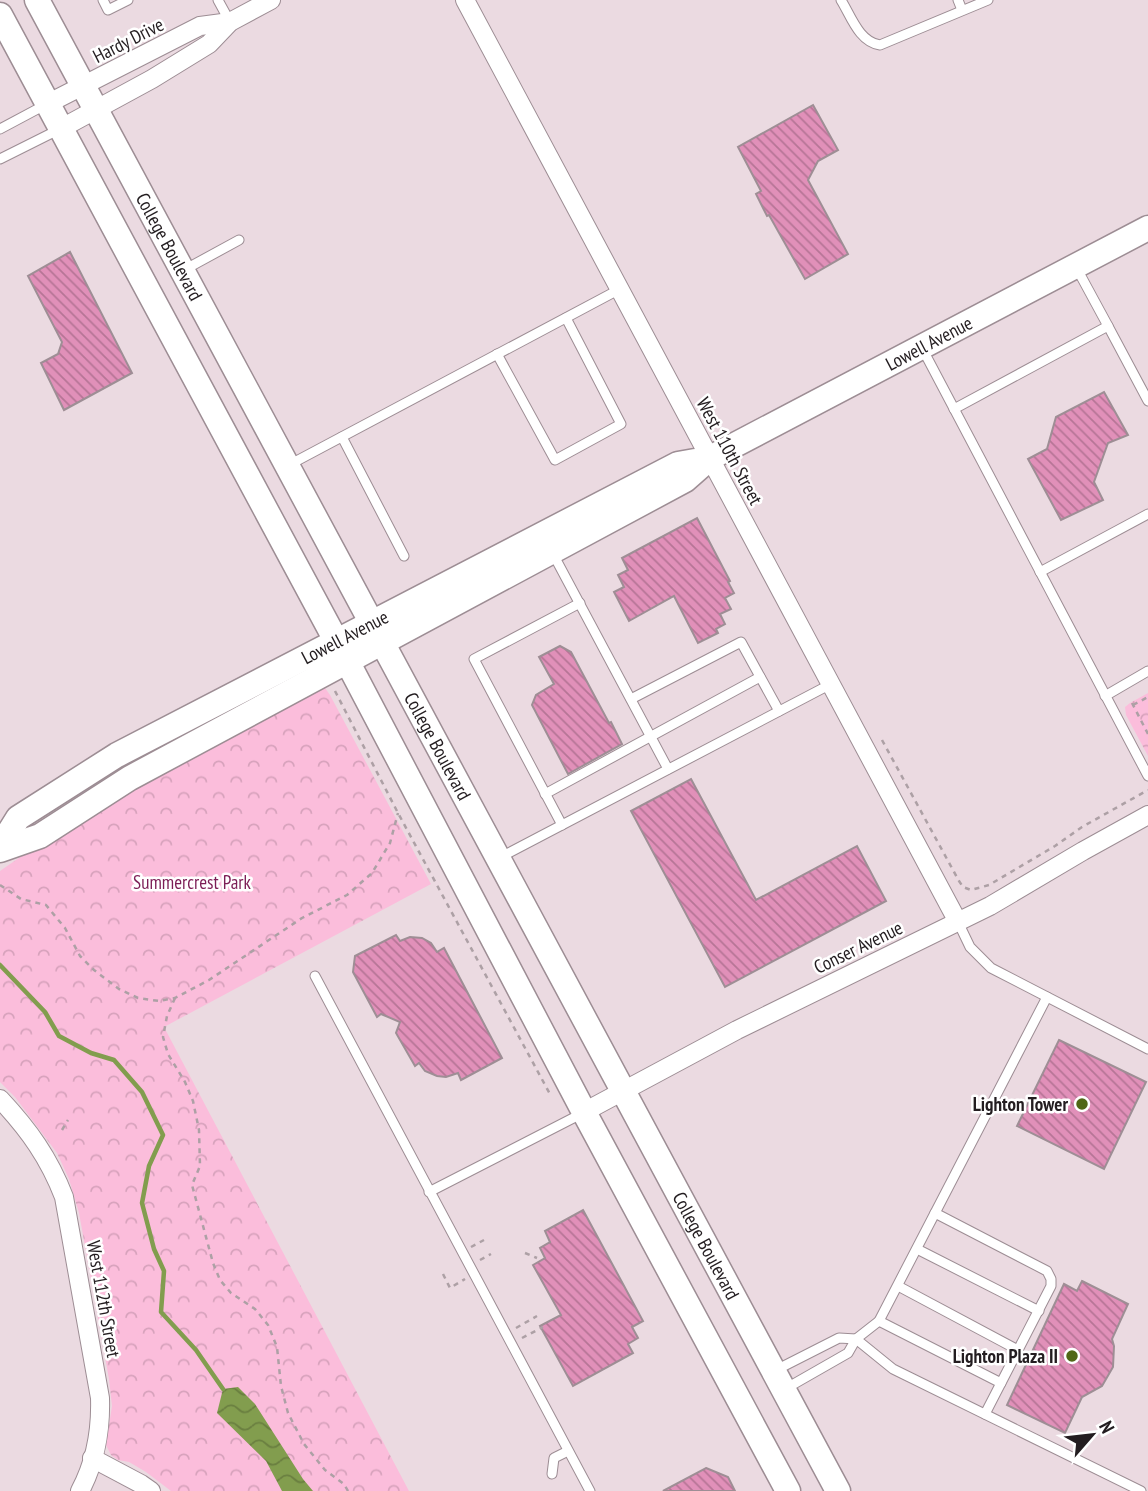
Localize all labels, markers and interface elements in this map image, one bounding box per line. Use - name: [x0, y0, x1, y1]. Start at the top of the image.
- street label: Hardy Drive: [89, 12, 168, 68]
- street label: College Boulevard: [131, 189, 208, 305]
- street label: Lowell Avenue: [882, 310, 976, 376]
- street label: West 110th Street: [692, 393, 769, 509]
- street label: Lowell Avenue: [297, 604, 392, 669]
- street label: College Boulevard: [399, 688, 477, 804]
- park label: Summercrest Park: [133, 870, 252, 894]
- street label: Conser Avenue: [810, 915, 906, 979]
- place label: Lighton Tower: [973, 1092, 1068, 1116]
- marker: Lighton Tower: [1074, 1096, 1090, 1112]
- street label: College Boulevard: [667, 1188, 745, 1304]
- street label: West 112th Street: [82, 1239, 126, 1360]
- place label: Lighton Plaza II: [953, 1344, 1058, 1368]
- marker: Lighton Plaza II: [1064, 1348, 1080, 1364]
- north arrow: [1057, 1400, 1127, 1470]
- text: N: [1094, 1417, 1120, 1437]

